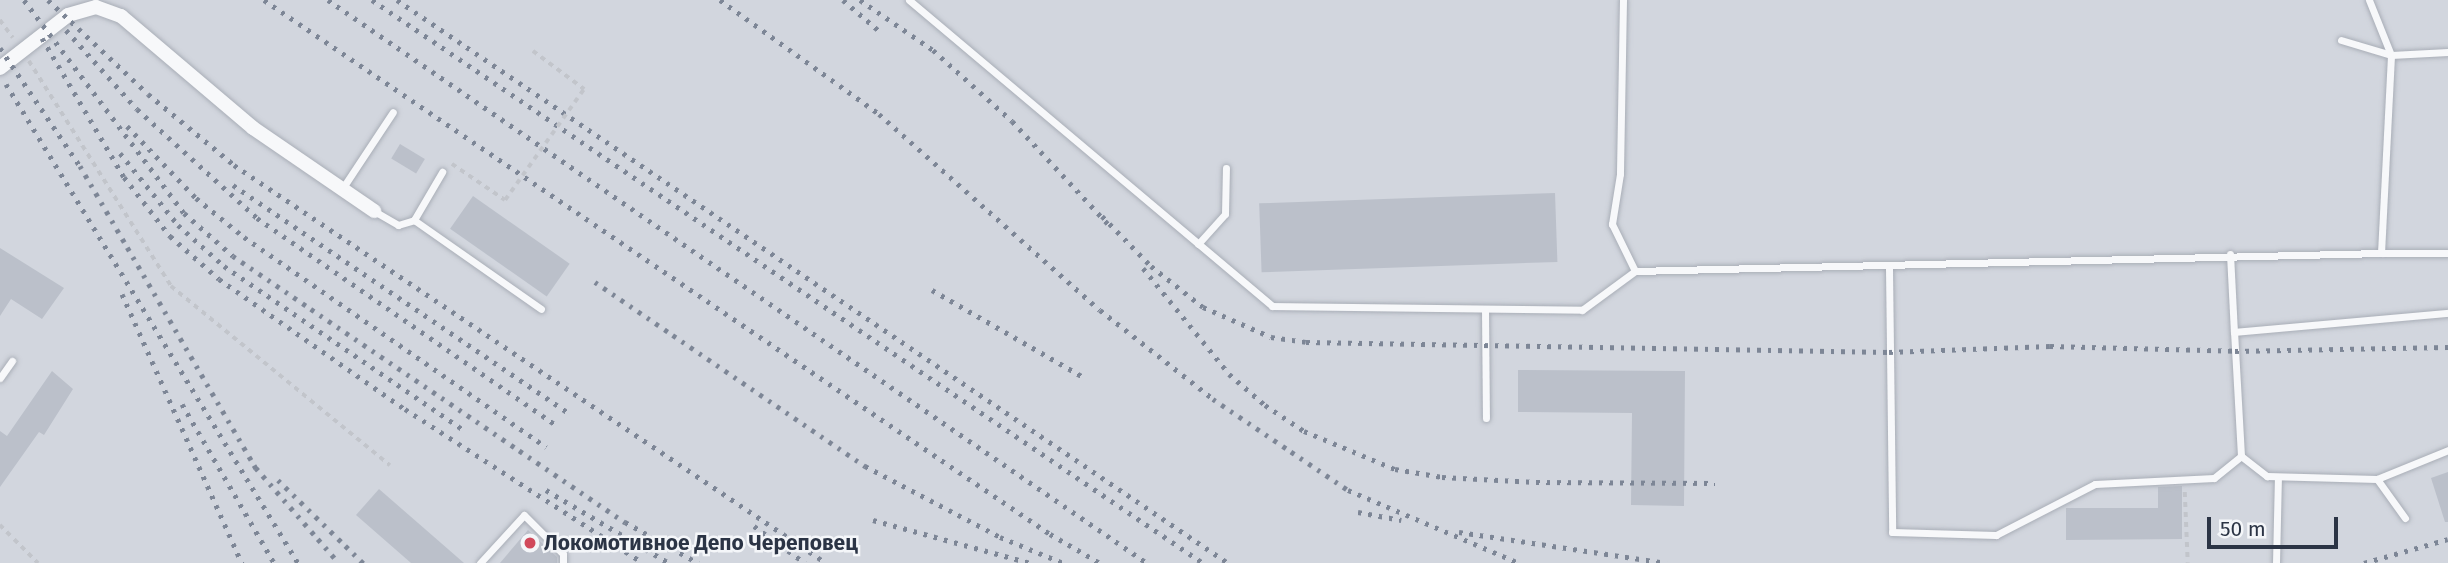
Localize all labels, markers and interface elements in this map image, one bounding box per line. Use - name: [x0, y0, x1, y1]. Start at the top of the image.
- scale bar: [2210, 504, 2341, 548]
- text: 50 m: [2220, 516, 2266, 542]
- place label: Локомотивное Депо Череповец: [544, 530, 858, 556]
- marker: Локомотивное Депо Череповец: [522, 535, 538, 551]

